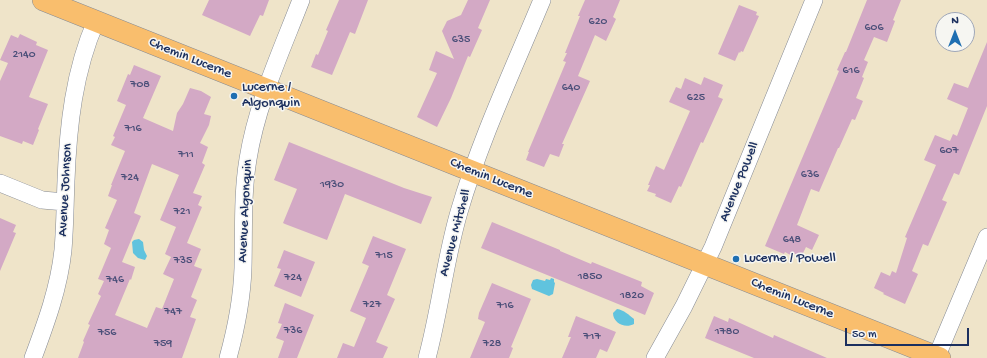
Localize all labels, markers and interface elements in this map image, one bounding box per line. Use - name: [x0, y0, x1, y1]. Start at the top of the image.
- north arrow: [935, 12, 975, 52]
- house number: 620: [589, 15, 607, 29]
- text: N: [951, 15, 959, 27]
- house number: 606: [865, 21, 883, 35]
- house number: 635: [452, 33, 470, 47]
- street label: Chemin Lucerne: [146, 35, 234, 83]
- house number: 2140: [12, 48, 36, 62]
- house number: 616: [842, 64, 860, 78]
- house number: 708: [130, 78, 150, 92]
- place label: Lucerne / Algonquin: [242, 80, 300, 112]
- house number: 640: [562, 81, 580, 95]
- marker: Lucerne / Algonquin: [229, 91, 239, 101]
- house number: 625: [687, 91, 705, 105]
- house number: 716: [124, 122, 142, 136]
- street label: Avenue Powell: [716, 140, 764, 224]
- street label: Avenue Johnson: [55, 143, 77, 237]
- house number: 607: [939, 144, 959, 158]
- house number: 711: [178, 148, 194, 162]
- street label: Chemin Lucerne: [447, 155, 535, 203]
- street label: Avenue Algonquin: [235, 159, 257, 263]
- house number: 636: [801, 168, 819, 182]
- house number: 724: [121, 171, 139, 185]
- house number: 1930: [320, 178, 344, 192]
- street label: Avenue Mitchell: [436, 188, 476, 278]
- house number: 721: [174, 205, 190, 219]
- house number: 648: [783, 233, 801, 247]
- house number: 715: [375, 249, 393, 263]
- place label: Lucerne / Powell: [744, 251, 836, 267]
- house number: 735: [174, 254, 192, 268]
- marker: Lucerne / Powell: [731, 254, 741, 264]
- house number: 1850: [578, 270, 602, 284]
- house number: 724: [284, 271, 302, 285]
- house number: 746: [106, 273, 124, 287]
- street label: Chemin Lucerne: [748, 275, 836, 323]
- house number: 1820: [620, 289, 644, 303]
- house number: 727: [363, 298, 381, 312]
- house number: 716: [496, 299, 514, 313]
- house number: 747: [164, 305, 182, 319]
- scale bar: [847, 320, 971, 346]
- house number: 736: [284, 324, 302, 338]
- house number: 1780: [715, 325, 739, 339]
- house number: 756: [98, 326, 116, 340]
- text: 50 m: [852, 328, 877, 342]
- house number: 717: [583, 330, 601, 344]
- house number: 759: [154, 337, 172, 351]
- house number: 728: [483, 337, 501, 351]

